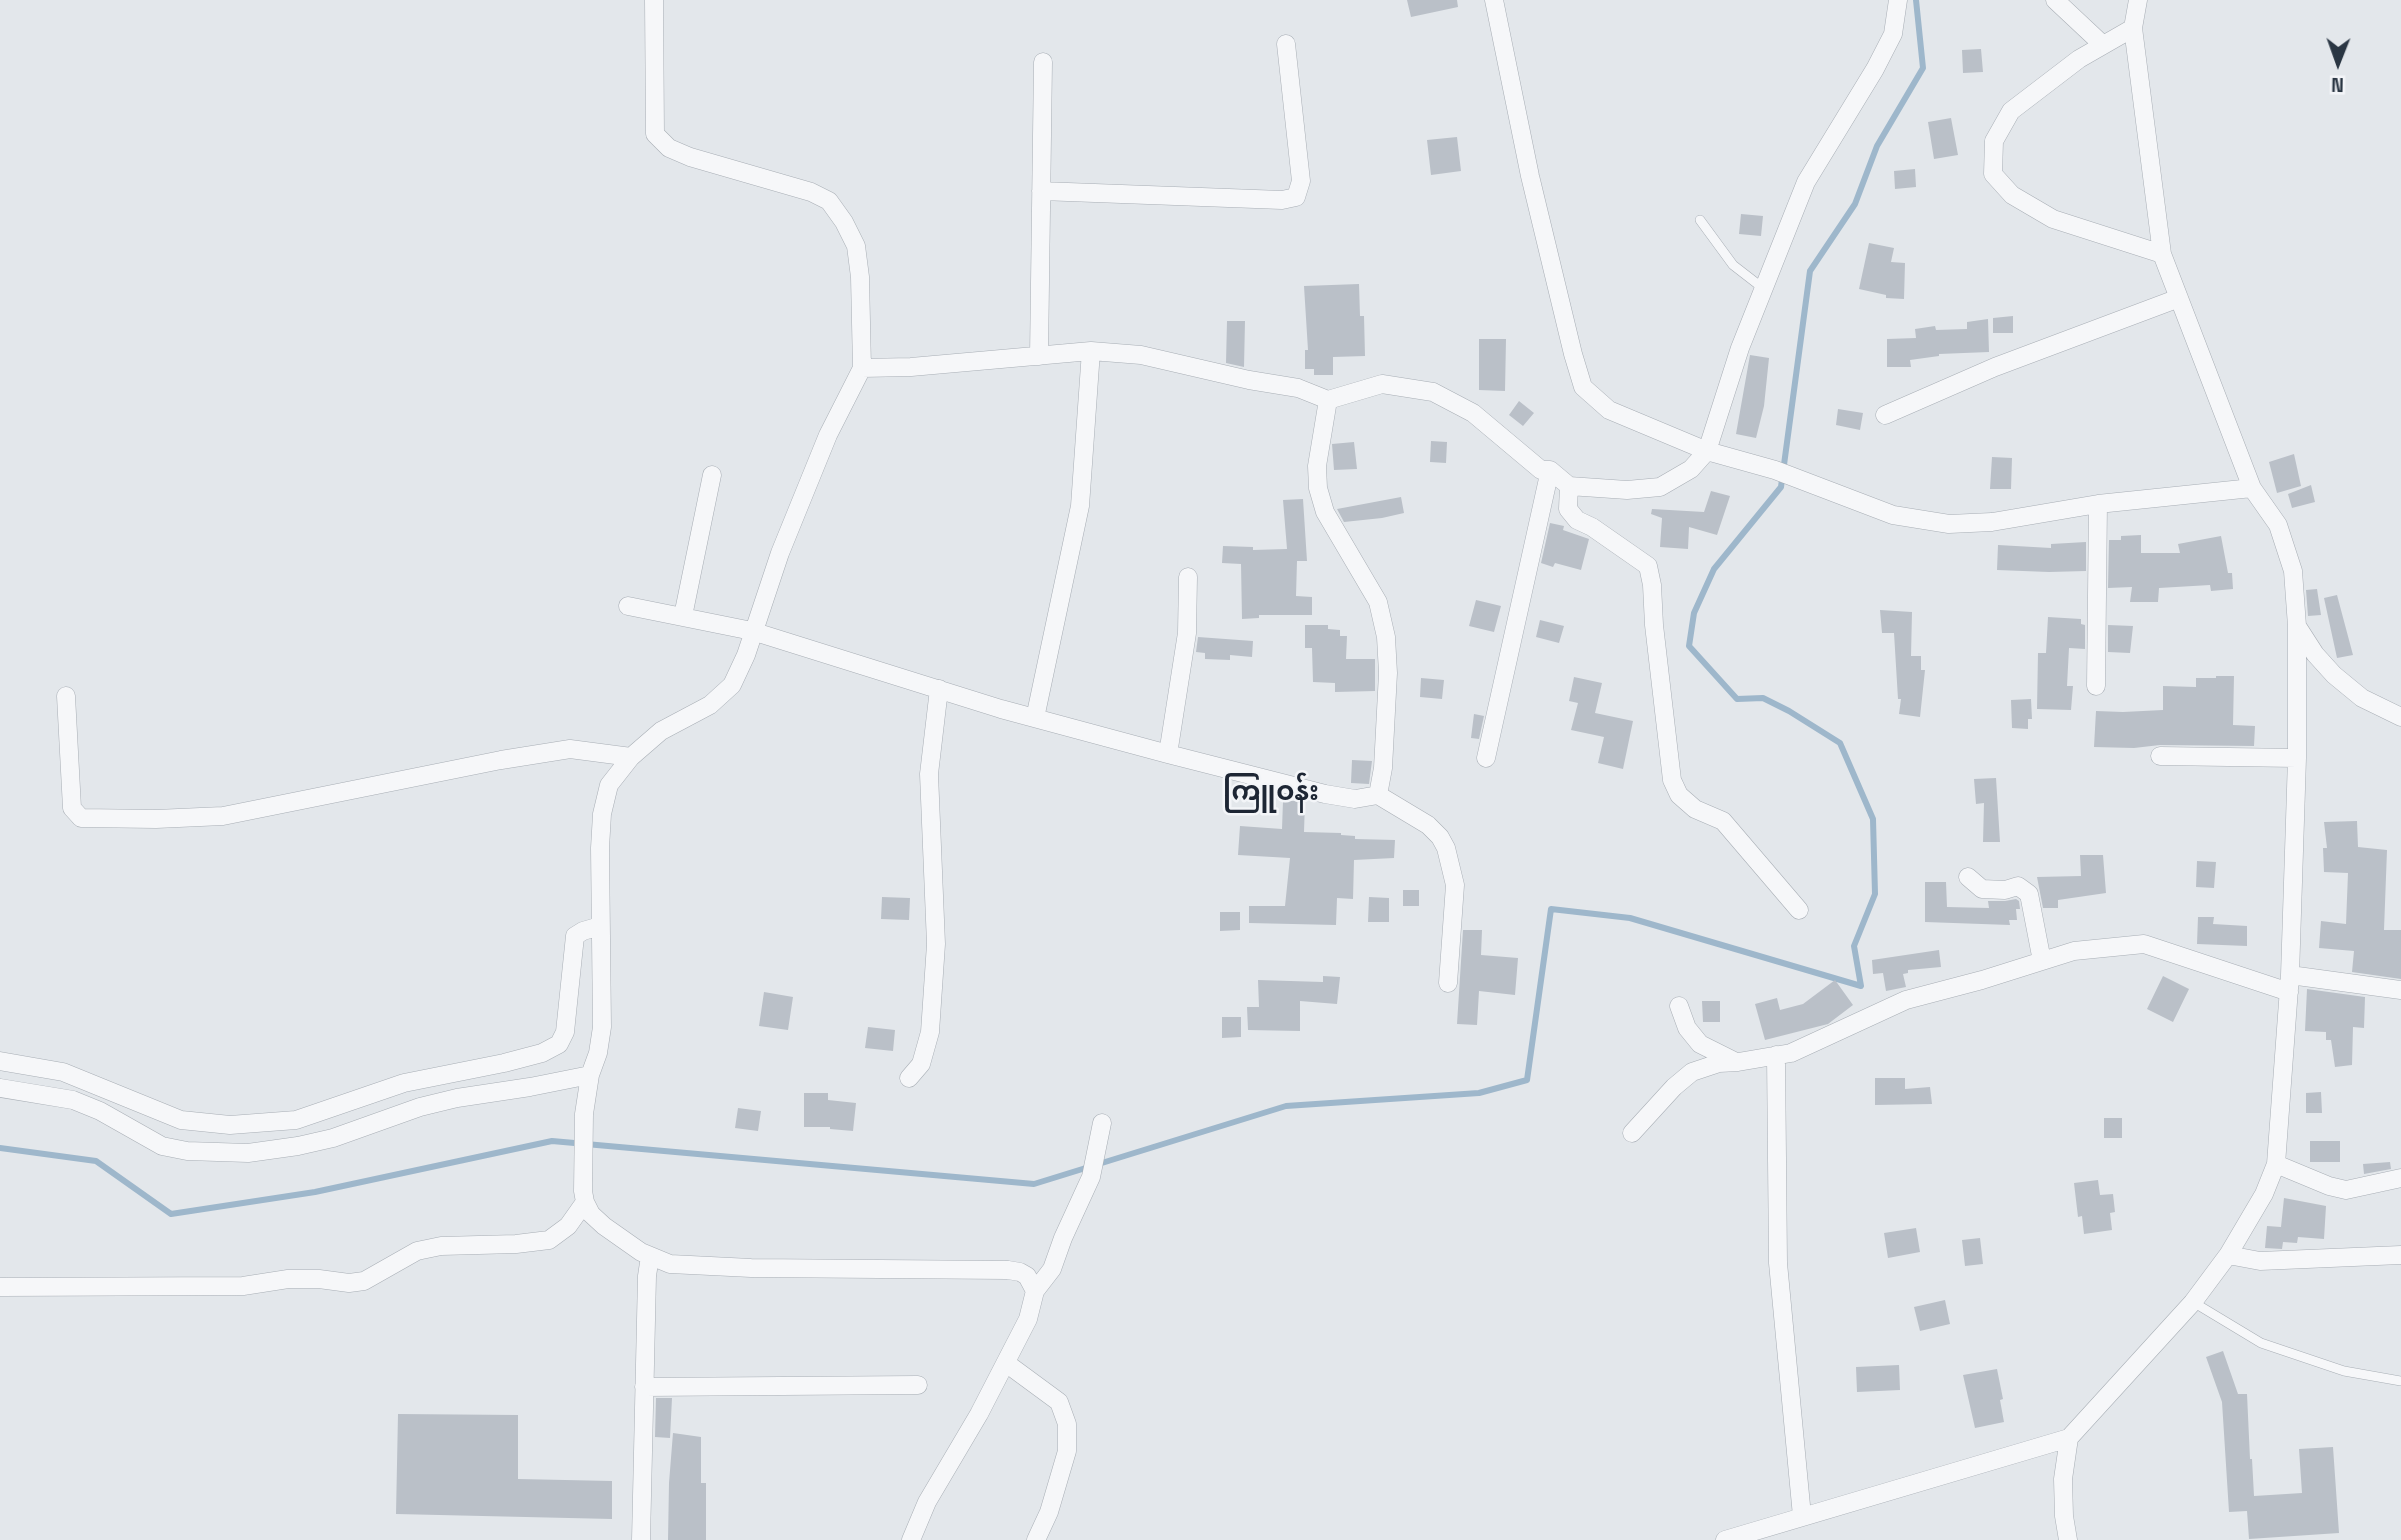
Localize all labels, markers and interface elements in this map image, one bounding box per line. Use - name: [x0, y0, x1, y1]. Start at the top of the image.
- north arrow: [2303, 28, 2373, 98]
- text: N: [2331, 72, 2344, 97]
- district label: ကြူဝန်း: [1223, 777, 1319, 809]

